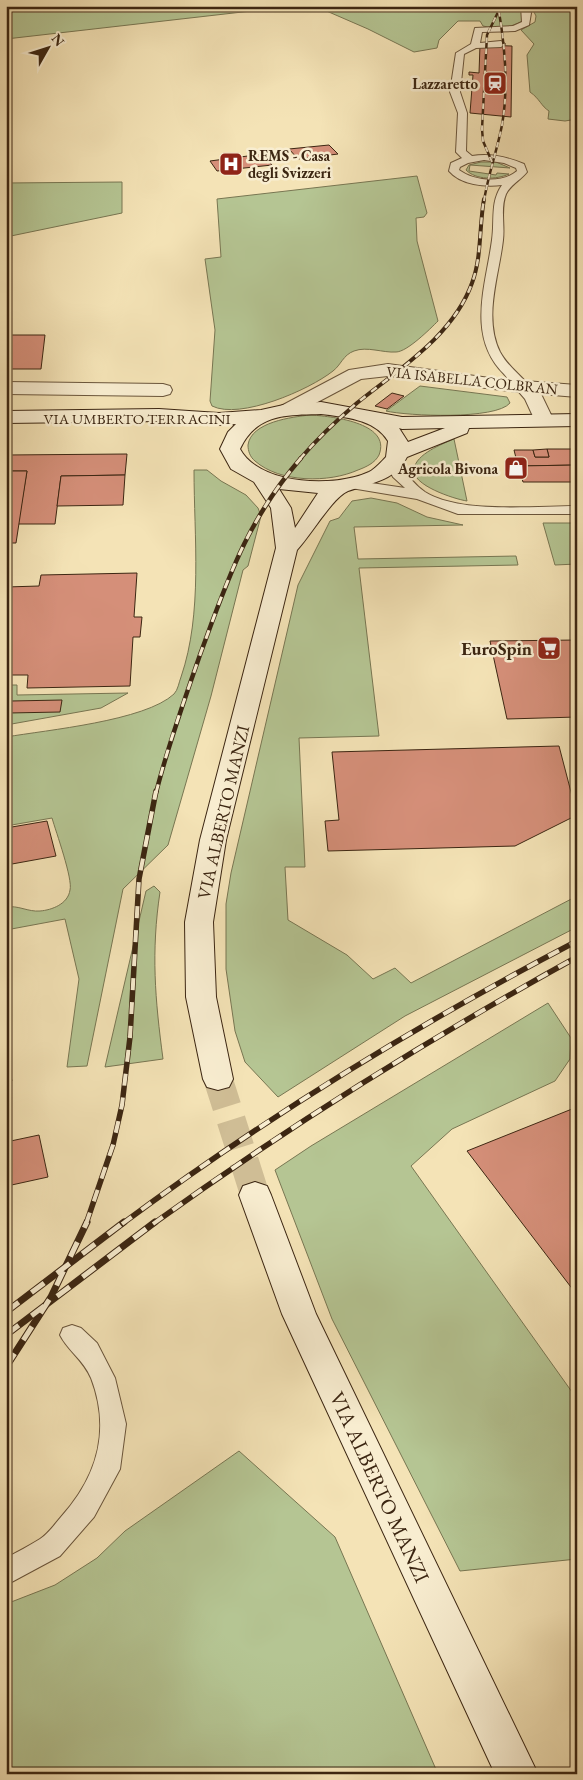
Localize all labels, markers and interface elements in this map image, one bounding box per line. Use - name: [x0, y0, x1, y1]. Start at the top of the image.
- north arrow: [22, 22, 72, 72]
- text: N: [48, 30, 69, 50]
- station icon: Lazzaretto: [482, 70, 508, 96]
- place label: Lazzaretto: [412, 74, 478, 93]
- place label: REMS - Casa degli Svizzeri: [248, 146, 332, 182]
- hospital icon: REMS - Casa degli Svizzeri: [218, 151, 244, 177]
- street label: VIA ISABELLA COLBRAN: [385, 362, 559, 398]
- street label: VIA UMBERTO TERRACINI: [44, 409, 230, 428]
- shop icon: Agricola Bivona: [503, 455, 529, 481]
- place label: Agricola Bivona: [397, 459, 498, 478]
- supermarket icon: EuroSpin: [536, 635, 562, 661]
- place label: EuroSpin: [461, 637, 532, 660]
- street label: VIA ALBERTO MANZI: [192, 723, 254, 901]
- street label: VIA ALBERTO MANZI: [324, 1387, 436, 1587]

